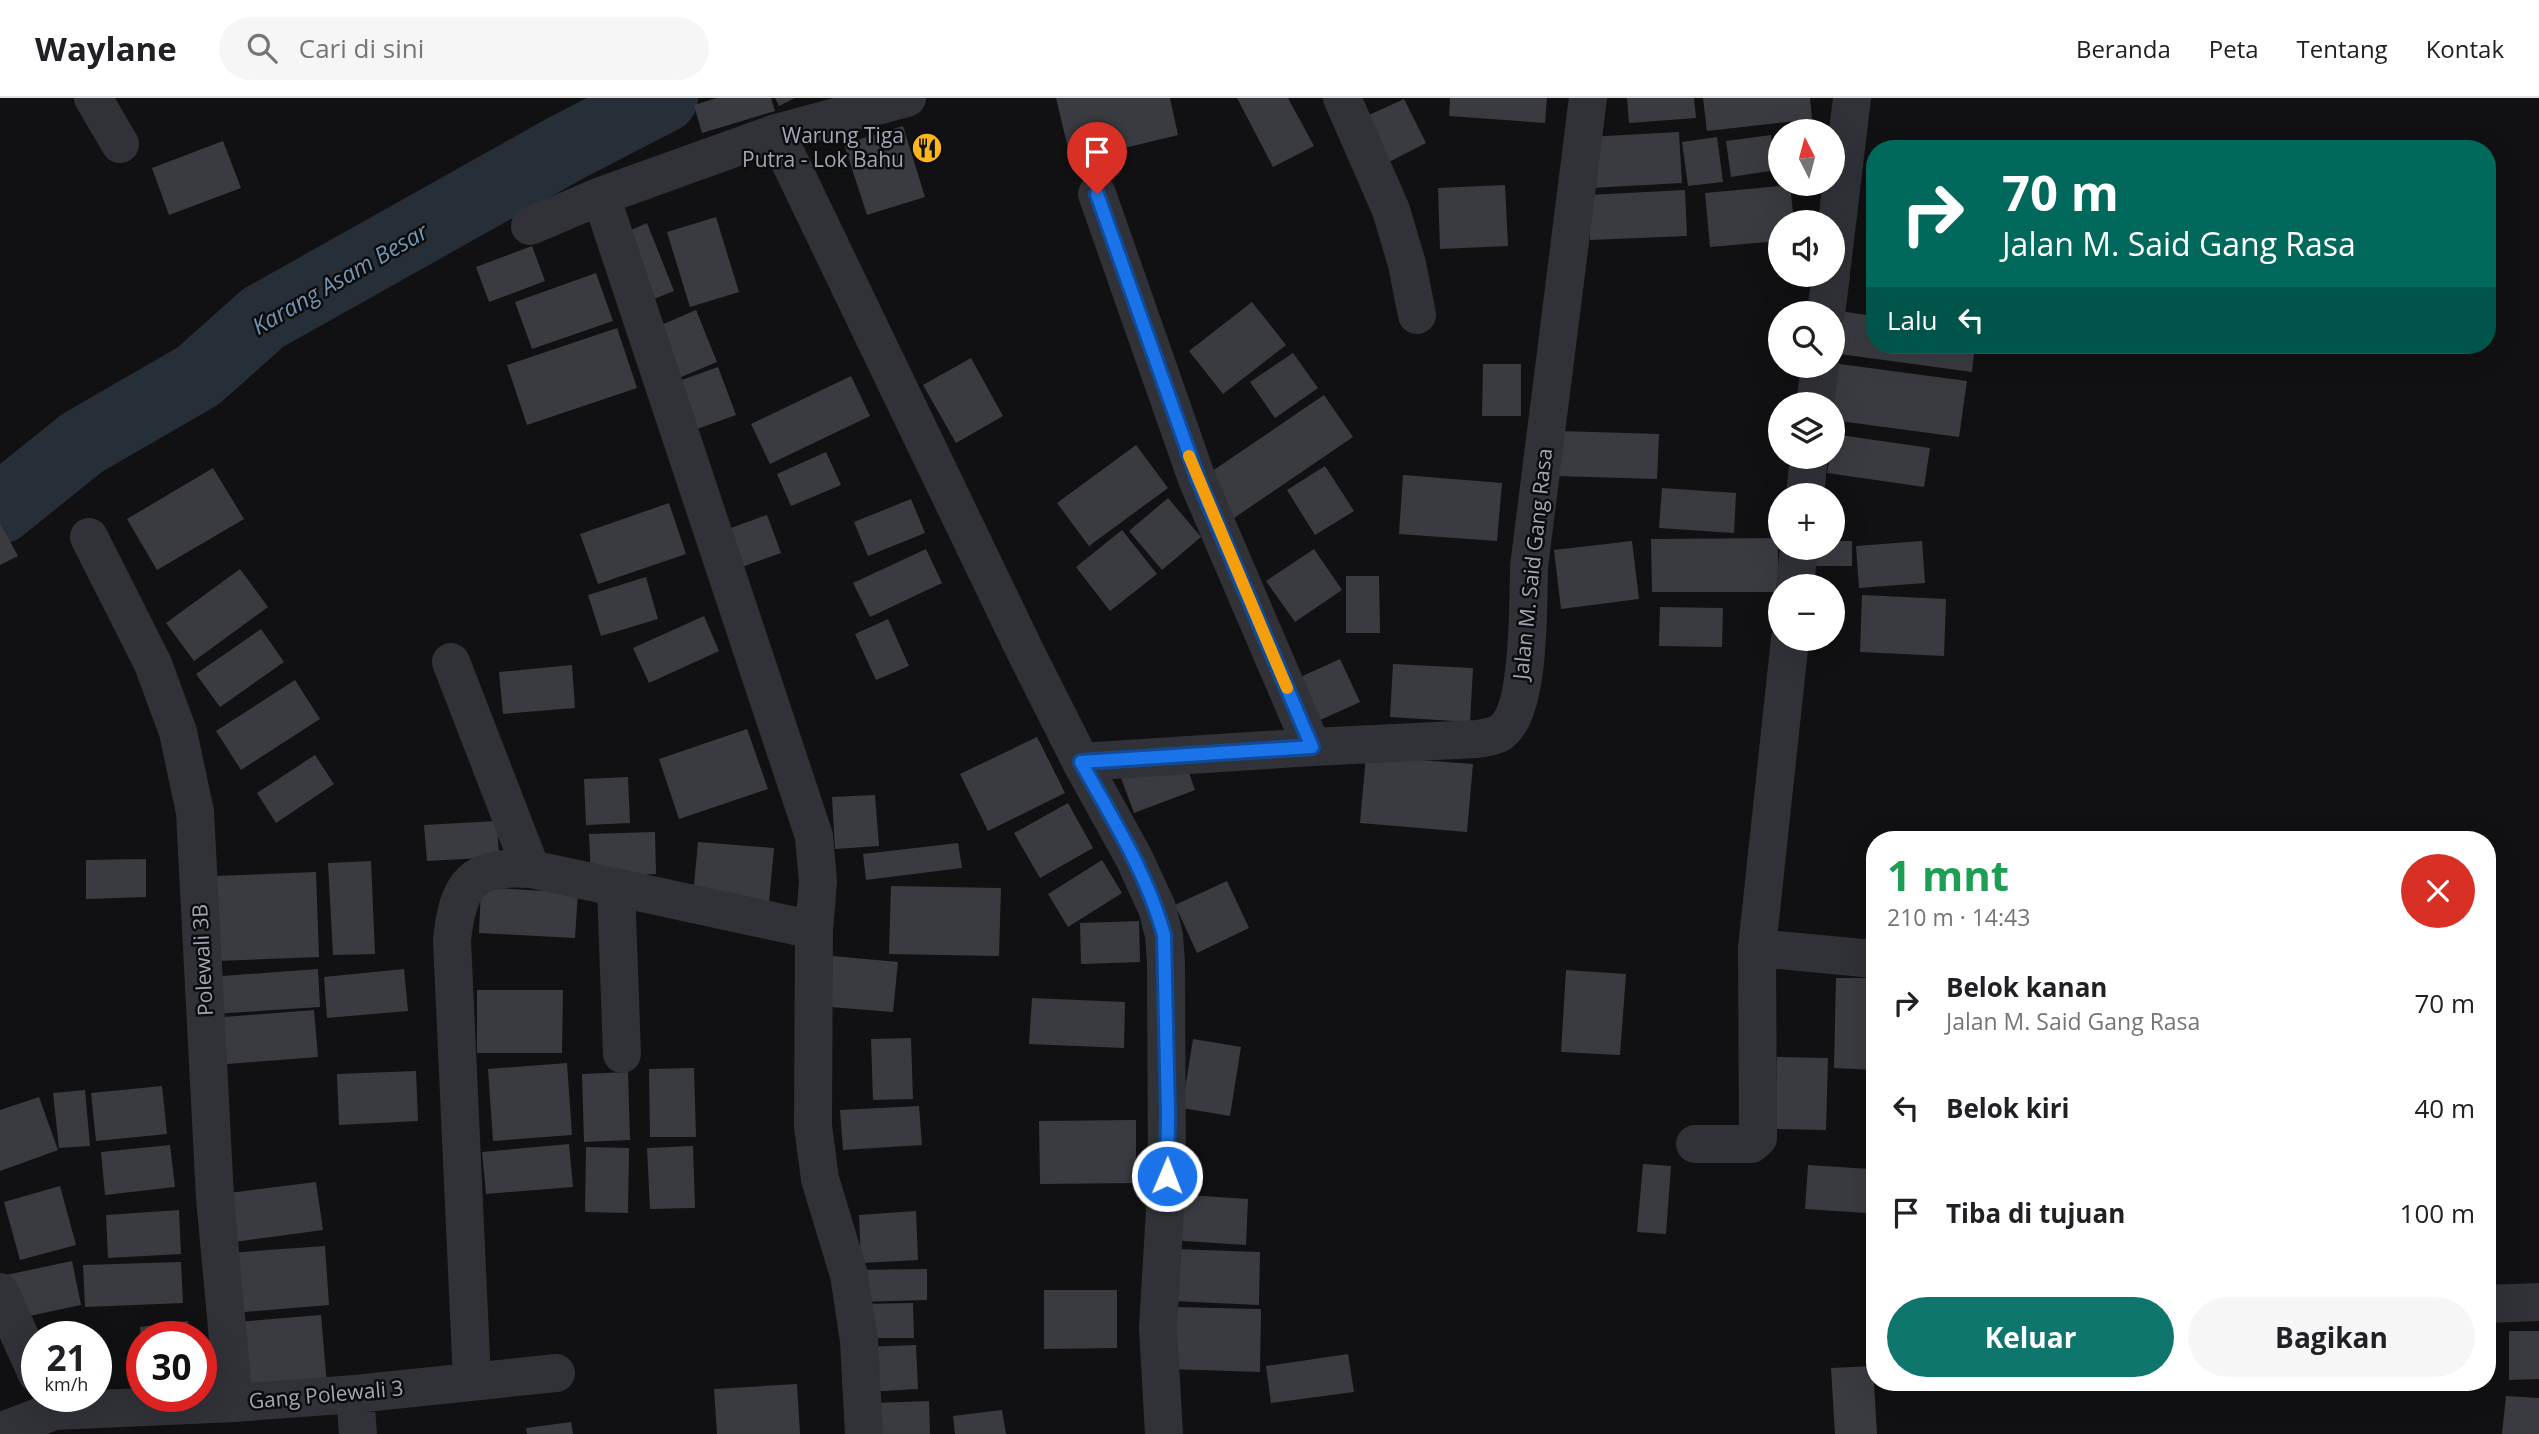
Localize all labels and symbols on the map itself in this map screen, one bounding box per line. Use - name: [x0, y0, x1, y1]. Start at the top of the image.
- north arrow: [1768, 119, 1844, 196]
- place label: Warung Tiga Putra - Lok Bahu: [742, 121, 904, 173]
- pin: [1067, 122, 1127, 194]
- restaurant icon: Warung Tiga Putra - Lok Bahu: [910, 131, 944, 165]
- water label: Karang Asam Besar: [246, 214, 434, 342]
- street label: Jalan M. Said Gang Rasa: [1506, 447, 1558, 683]
- street label: Polewali 3B: [185, 903, 219, 1017]
- position arrow: [1130, 1139, 1204, 1213]
- speed limit sign: 30: [126, 1321, 217, 1412]
- street label: Gang Polewali 3: [247, 1373, 404, 1415]

